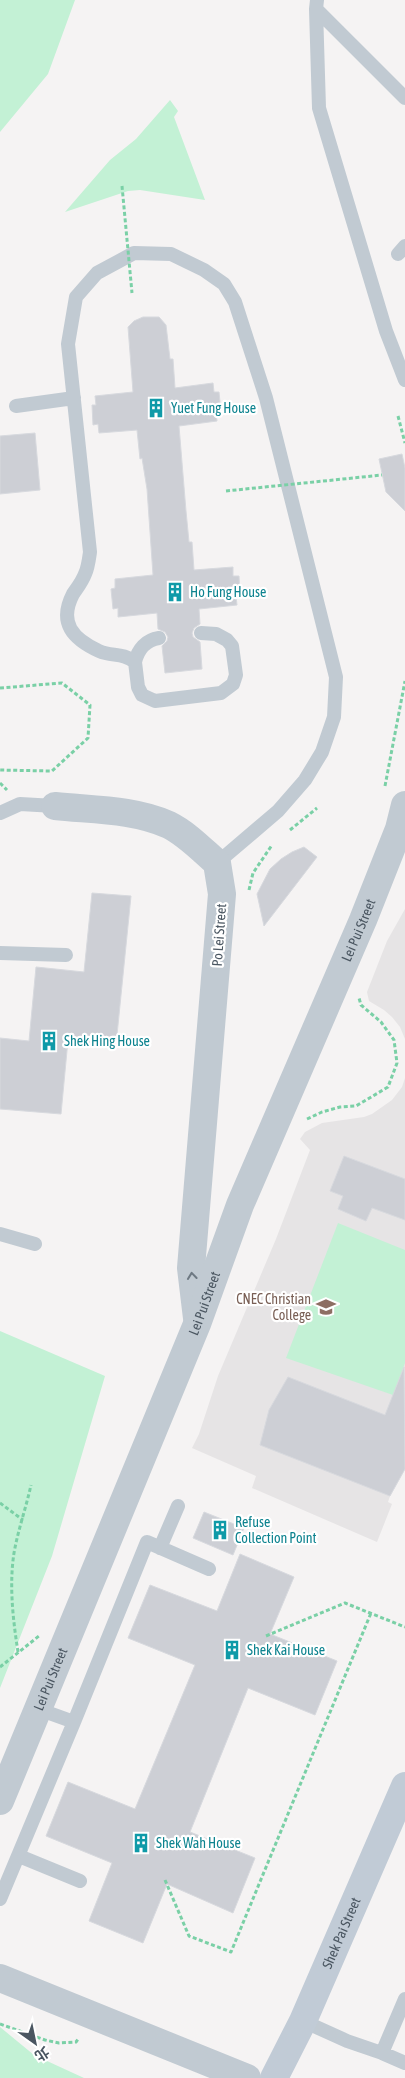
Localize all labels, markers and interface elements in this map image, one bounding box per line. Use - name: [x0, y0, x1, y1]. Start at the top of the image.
- building icon: Yuet Fung House: [145, 397, 167, 419]
- place label: Yuet Fung House: [171, 400, 256, 416]
- building icon: Ho Fung House: [164, 581, 186, 603]
- place label: Ho Fung House: [190, 584, 266, 600]
- street label: Lei Pui Street: [338, 896, 379, 964]
- street label: Po Lei Street: [209, 903, 229, 967]
- building icon: Shek Hing House: [38, 1030, 60, 1052]
- place label: Shek Hing House: [64, 1033, 150, 1049]
- street label: Lei Pui Street: [185, 1269, 223, 1338]
- one-way arrow: [187, 1272, 198, 1280]
- place label: CNEC Christian College: [236, 1291, 311, 1323]
- school or university icon: CNEC Christian College: [315, 1296, 337, 1318]
- place label: Refuse Collection Point: [235, 1514, 317, 1546]
- building icon: Refuse Collection Point: [209, 1519, 231, 1541]
- building icon: Shek Kai House: [221, 1639, 243, 1661]
- place label: Shek Kai House: [247, 1642, 325, 1658]
- street label: Lei Pui Street: [30, 1645, 70, 1713]
- building icon: Shek Wah House: [130, 1832, 152, 1854]
- place label: Shek Wah House: [156, 1835, 241, 1851]
- street label: Shek Pai Street: [319, 1895, 364, 1971]
- north arrow: [10, 2018, 60, 2068]
- text: 北: [32, 2043, 52, 2064]

